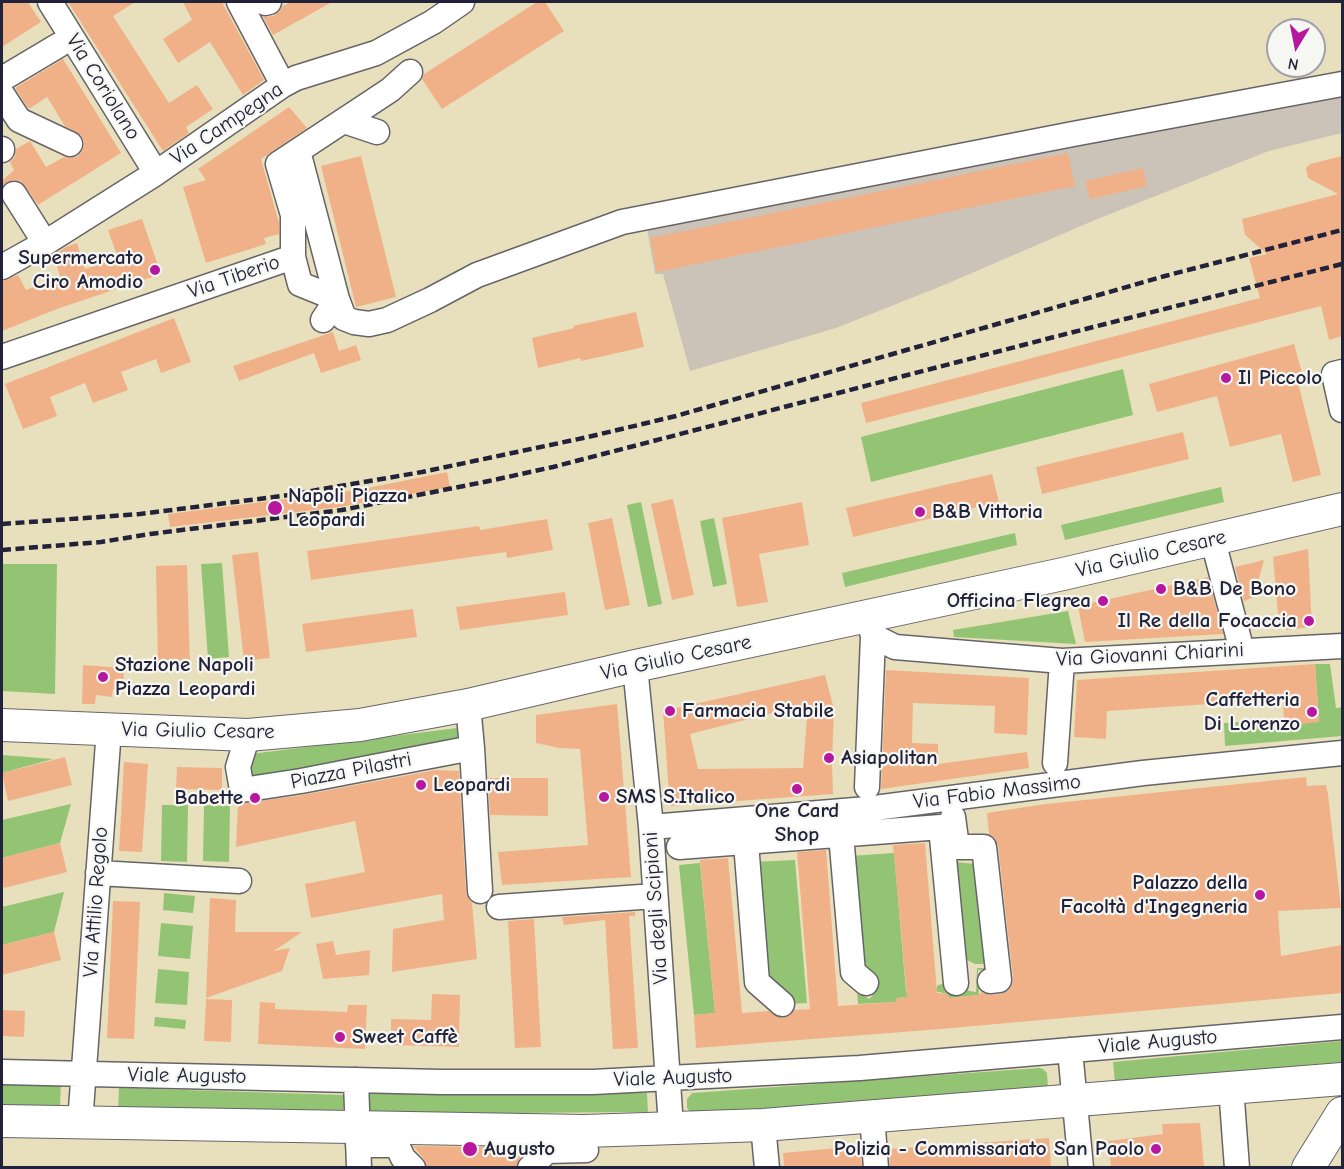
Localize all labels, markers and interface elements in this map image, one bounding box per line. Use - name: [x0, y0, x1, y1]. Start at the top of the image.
- north arrow: [1266, 18, 1326, 78]
- street label: Via Coriolano: [60, 29, 146, 145]
- text: N: [1287, 54, 1300, 74]
- street label: Via Campegna: [166, 77, 288, 171]
- place label: Supermercato Ciro Amodio: [18, 245, 143, 295]
- street label: Via Tiberio: [185, 250, 283, 304]
- marker: Supermercato Ciro Amodio: [148, 263, 162, 277]
- place label: Il Piccolo: [1238, 365, 1322, 391]
- marker: Il Piccolo: [1219, 371, 1233, 385]
- place label: Napoli Piazza Leopardi: [288, 483, 407, 533]
- marker: Napoli Piazza Leopardi: [266, 499, 284, 517]
- place label: B&B Vittoria: [932, 499, 1043, 525]
- marker: B&B Vittoria: [913, 505, 927, 519]
- street label: Via Giulio Cesare: [1073, 524, 1229, 584]
- place label: B&B De Bono: [1173, 576, 1296, 602]
- marker: B&B De Bono: [1154, 582, 1168, 596]
- place label: Officina Flegrea: [947, 588, 1091, 614]
- marker: Officina Flegrea: [1096, 594, 1110, 608]
- place label: Il Re della Focaccia: [1118, 608, 1297, 634]
- marker: Il Re della Focaccia: [1302, 614, 1316, 628]
- street label: Via Giulio Cesare: [598, 630, 754, 686]
- street label: Via Giovanni Chiarini: [1055, 637, 1245, 673]
- place label: Stazione Napoli Piazza Leopardi: [115, 652, 256, 702]
- marker: Stazione Napoli Piazza Leopardi: [96, 670, 110, 684]
- place label: Caffetteria Di Lorenzo: [1204, 687, 1300, 737]
- place label: Farmacia Stabile: [682, 698, 834, 724]
- marker: Farmacia Stabile: [663, 704, 677, 718]
- marker: Caffetteria Di Lorenzo: [1305, 705, 1319, 719]
- street label: Via Giulio Cesare: [121, 717, 275, 745]
- place label: Asiapolitan: [841, 745, 938, 771]
- street label: Piazza Pilastri: [288, 747, 414, 795]
- marker: Asiapolitan: [822, 751, 836, 765]
- street label: Via Fabio Massimo: [912, 769, 1082, 815]
- place label: Leopardi: [433, 772, 510, 798]
- marker: Leopardi: [414, 778, 428, 792]
- marker: One Card Shop: [790, 782, 804, 796]
- place label: SMS S.Italico: [616, 784, 735, 810]
- place label: Babette: [175, 785, 243, 811]
- marker: SMS S.Italico: [597, 790, 611, 804]
- marker: Babette: [248, 791, 262, 805]
- place label: One Card Shop: [755, 798, 839, 848]
- street label: Via Attilio Regolo: [78, 826, 114, 978]
- street label: Via degli Scipioni: [638, 831, 674, 985]
- place label: Palazzo della Facoltà d'Ingegneria: [1060, 870, 1248, 920]
- marker: Palazzo della Facoltà d'Ingegneria: [1253, 888, 1267, 902]
- place label: Sweet Caffè: [352, 1024, 458, 1050]
- street label: Viale Augusto: [1098, 1024, 1218, 1060]
- marker: Sweet Caffè: [333, 1030, 347, 1044]
- street label: Viale Augusto: [127, 1062, 247, 1090]
- street label: Viale Augusto: [613, 1063, 733, 1093]
- place label: Augusto: [484, 1136, 555, 1162]
- place label: Polizia - Commissariato San Paolo: [834, 1136, 1144, 1162]
- marker: Augusto: [461, 1140, 479, 1158]
- marker: Polizia - Commissariato San Paolo: [1149, 1142, 1163, 1156]

